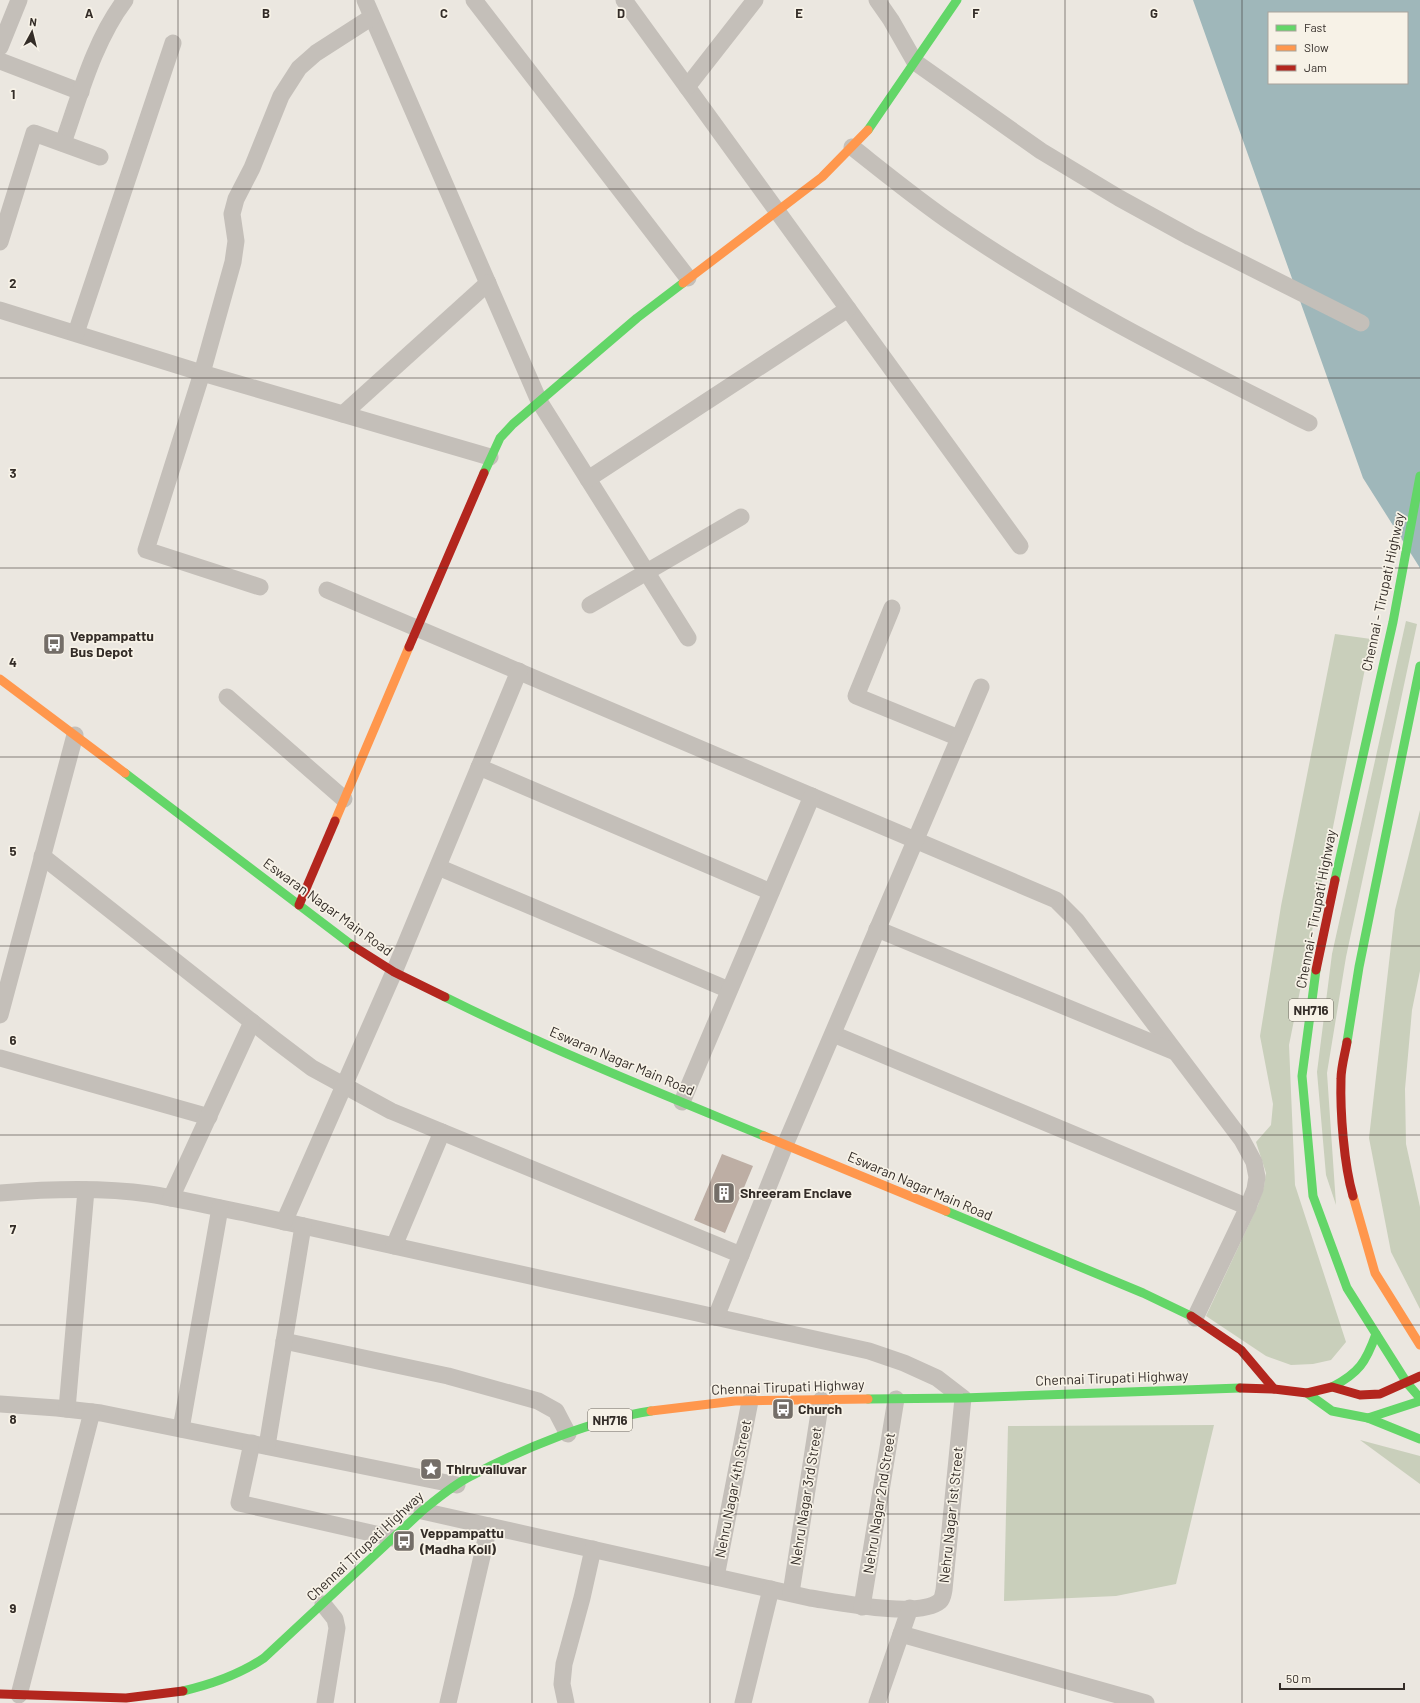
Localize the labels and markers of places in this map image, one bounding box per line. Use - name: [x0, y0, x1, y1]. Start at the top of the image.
- place label: Veppampattu Bus Depot: [70, 627, 154, 660]
- bus stop icon: Veppampattu Bus Depot: [41, 631, 67, 657]
- building icon: Shreeram Enclave: [711, 1180, 737, 1206]
- place label: Shreeram Enclave: [740, 1184, 852, 1201]
- bus stop icon: Church: [770, 1396, 796, 1422]
- place label: Church: [798, 1400, 842, 1417]
- place icon: Thiruvalluvar: [418, 1456, 444, 1482]
- place label: Thiruvalluvar: [446, 1460, 527, 1477]
- place label: Veppampattu (Madha Koil): [419, 1524, 504, 1557]
- bus stop icon: Veppampattu (Madha Koil): [391, 1528, 417, 1554]

